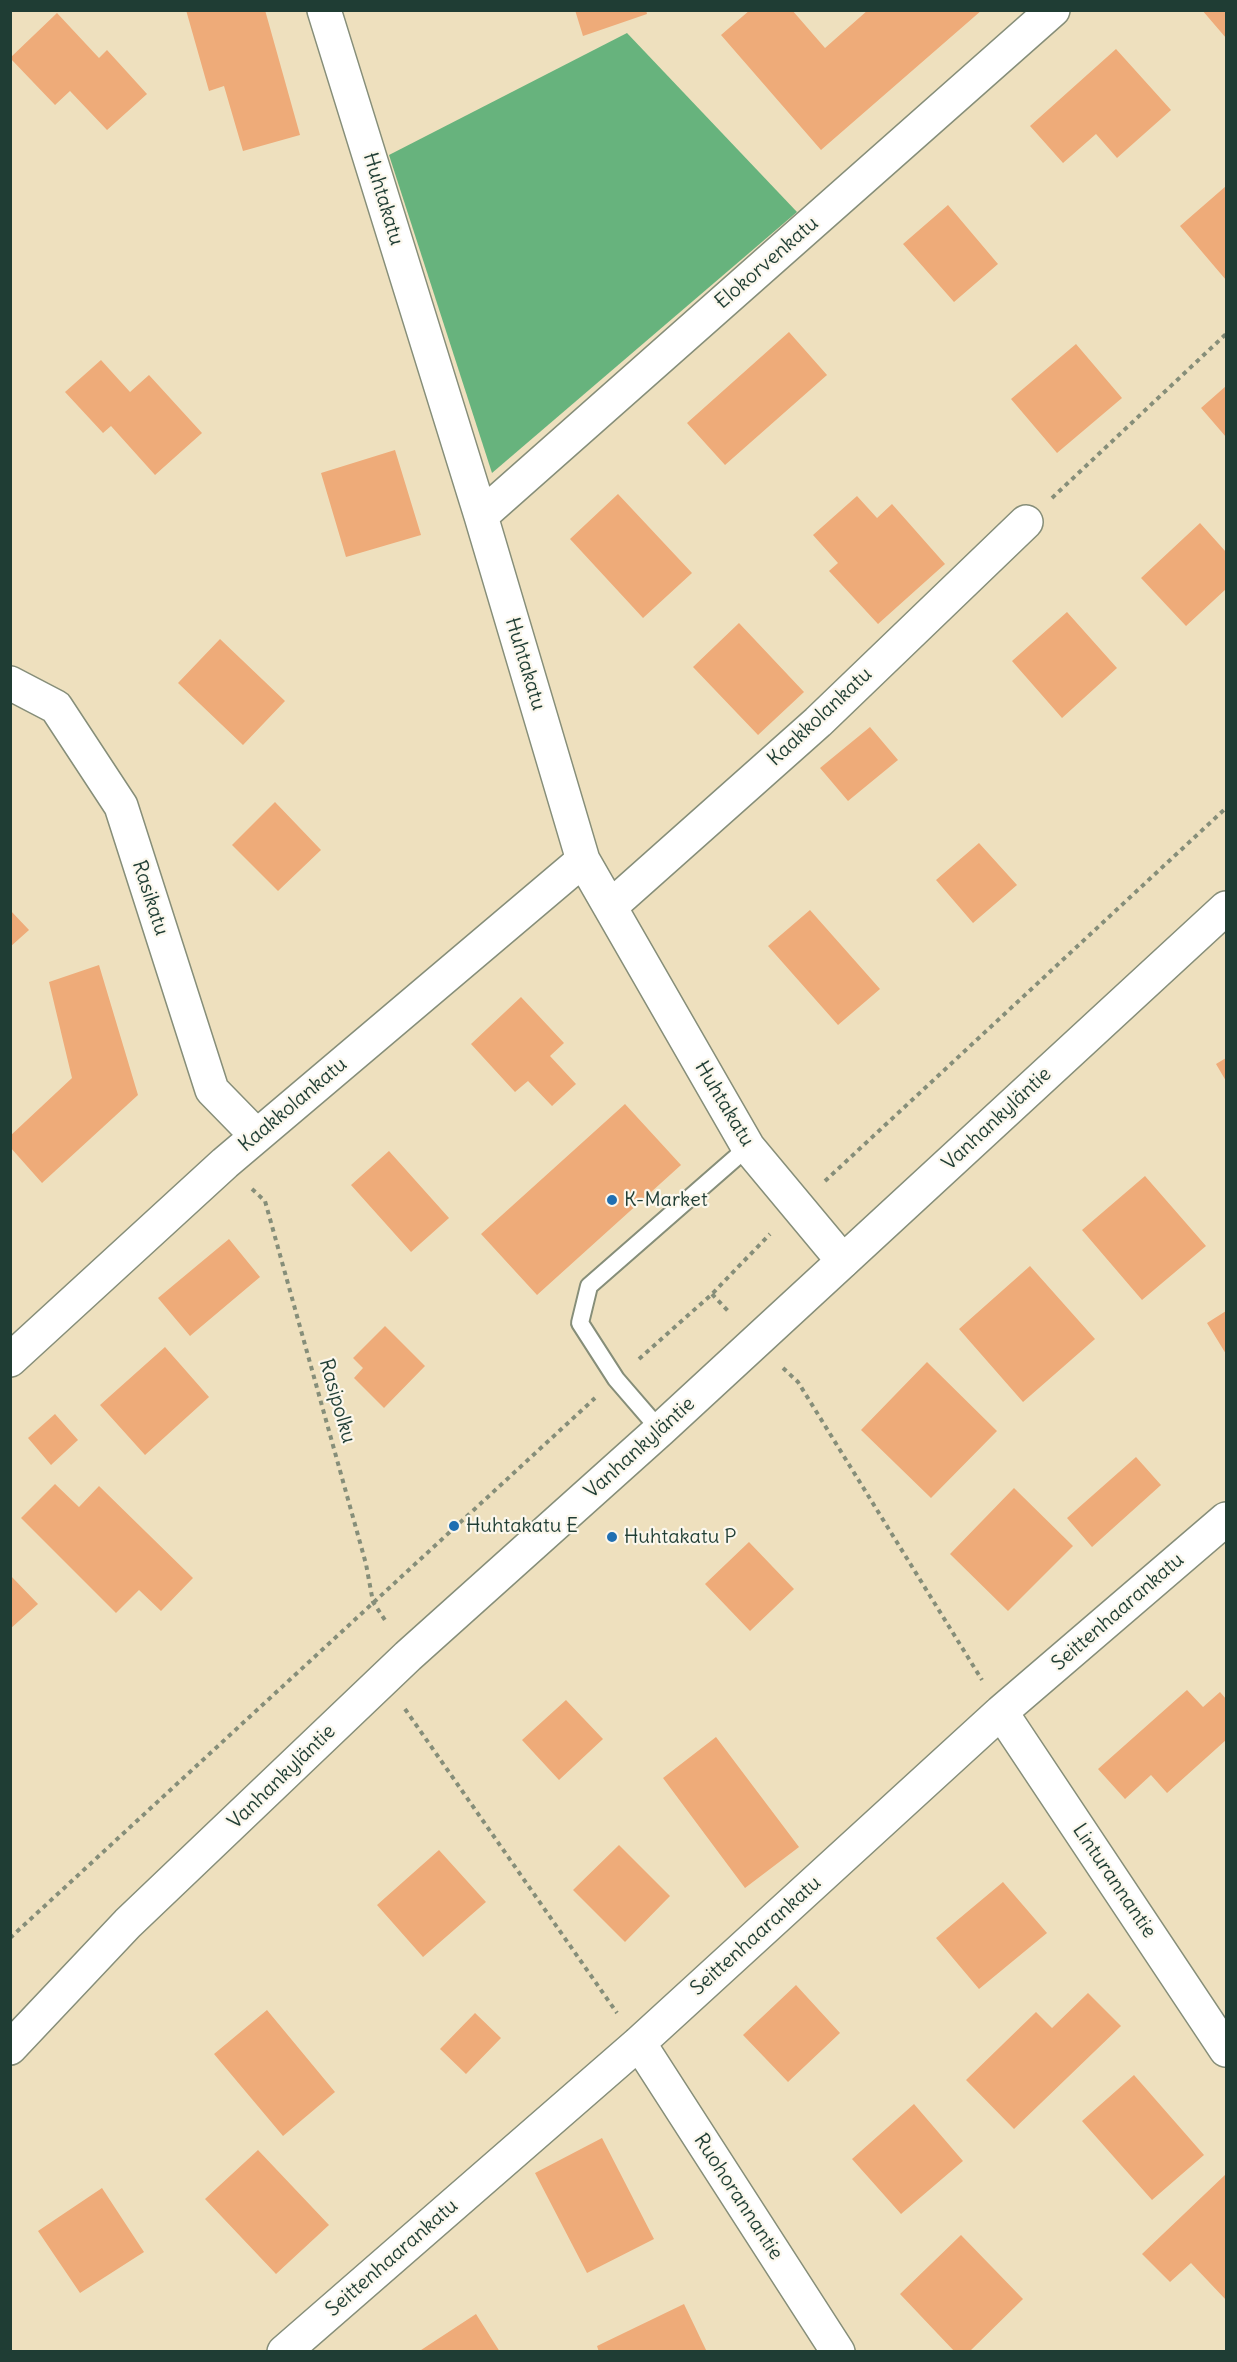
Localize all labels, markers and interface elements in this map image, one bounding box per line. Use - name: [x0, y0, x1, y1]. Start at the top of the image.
- street label: Huhtakatu: [358, 150, 408, 248]
- street label: Elokorvenkatu: [710, 212, 824, 314]
- street label: Huhtakatu: [500, 615, 550, 713]
- street label: Kaakkolankatu: [763, 663, 877, 771]
- street label: Rasikatu: [127, 857, 173, 939]
- street label: Kaakkolankatu: [234, 1053, 352, 1157]
- street label: Huhtakatu: [689, 1057, 759, 1151]
- street label: Vanhankyläntie: [938, 1062, 1056, 1176]
- place label: K-Market: [624, 1188, 708, 1212]
- marker: K-Market: [605, 1193, 619, 1207]
- street label: Rasipolku: [314, 1356, 360, 1446]
- street label: Vanhankyläntie: [580, 1392, 700, 1504]
- place label: Huhtakatu E: [466, 1514, 578, 1538]
- marker: Huhtakatu E: [447, 1519, 461, 1533]
- place label: Huhtakatu P: [624, 1525, 736, 1549]
- marker: Huhtakatu P: [605, 1530, 619, 1544]
- street label: Seittenhaarankatu: [1047, 1548, 1189, 1676]
- street label: Vanhankyläntie: [223, 1720, 341, 1834]
- street label: Linturannantie: [1067, 1819, 1161, 1943]
- street label: Seittenhaarankatu: [686, 1871, 826, 2001]
- street label: Ruohorannantie: [688, 2129, 788, 2265]
- street label: Seittenhaarankatu: [321, 2194, 463, 2322]

